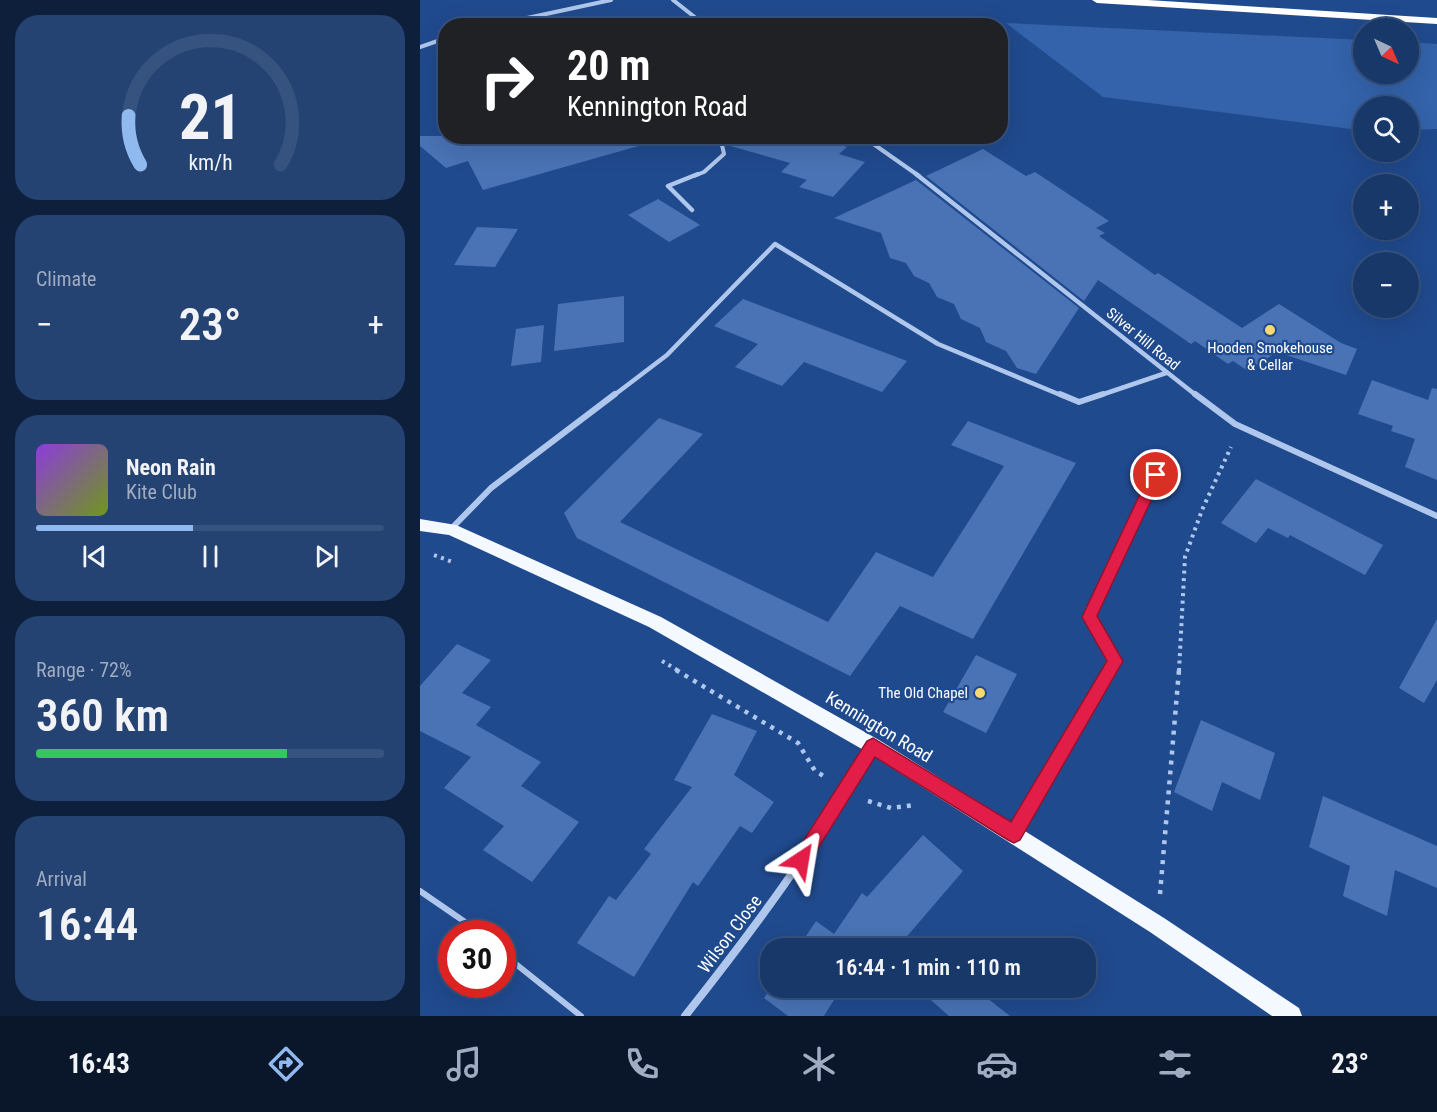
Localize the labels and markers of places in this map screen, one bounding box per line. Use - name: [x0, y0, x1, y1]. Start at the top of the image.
- marker: Hooden Smokehouse & Cellar: [1263, 323, 1277, 337]
- place label: Hooden Smokehouse & Cellar: [1207, 339, 1333, 374]
- pin: [1130, 449, 1181, 500]
- place label: The Old Chapel: [878, 684, 968, 702]
- marker: The Old Chapel: [973, 686, 987, 700]

